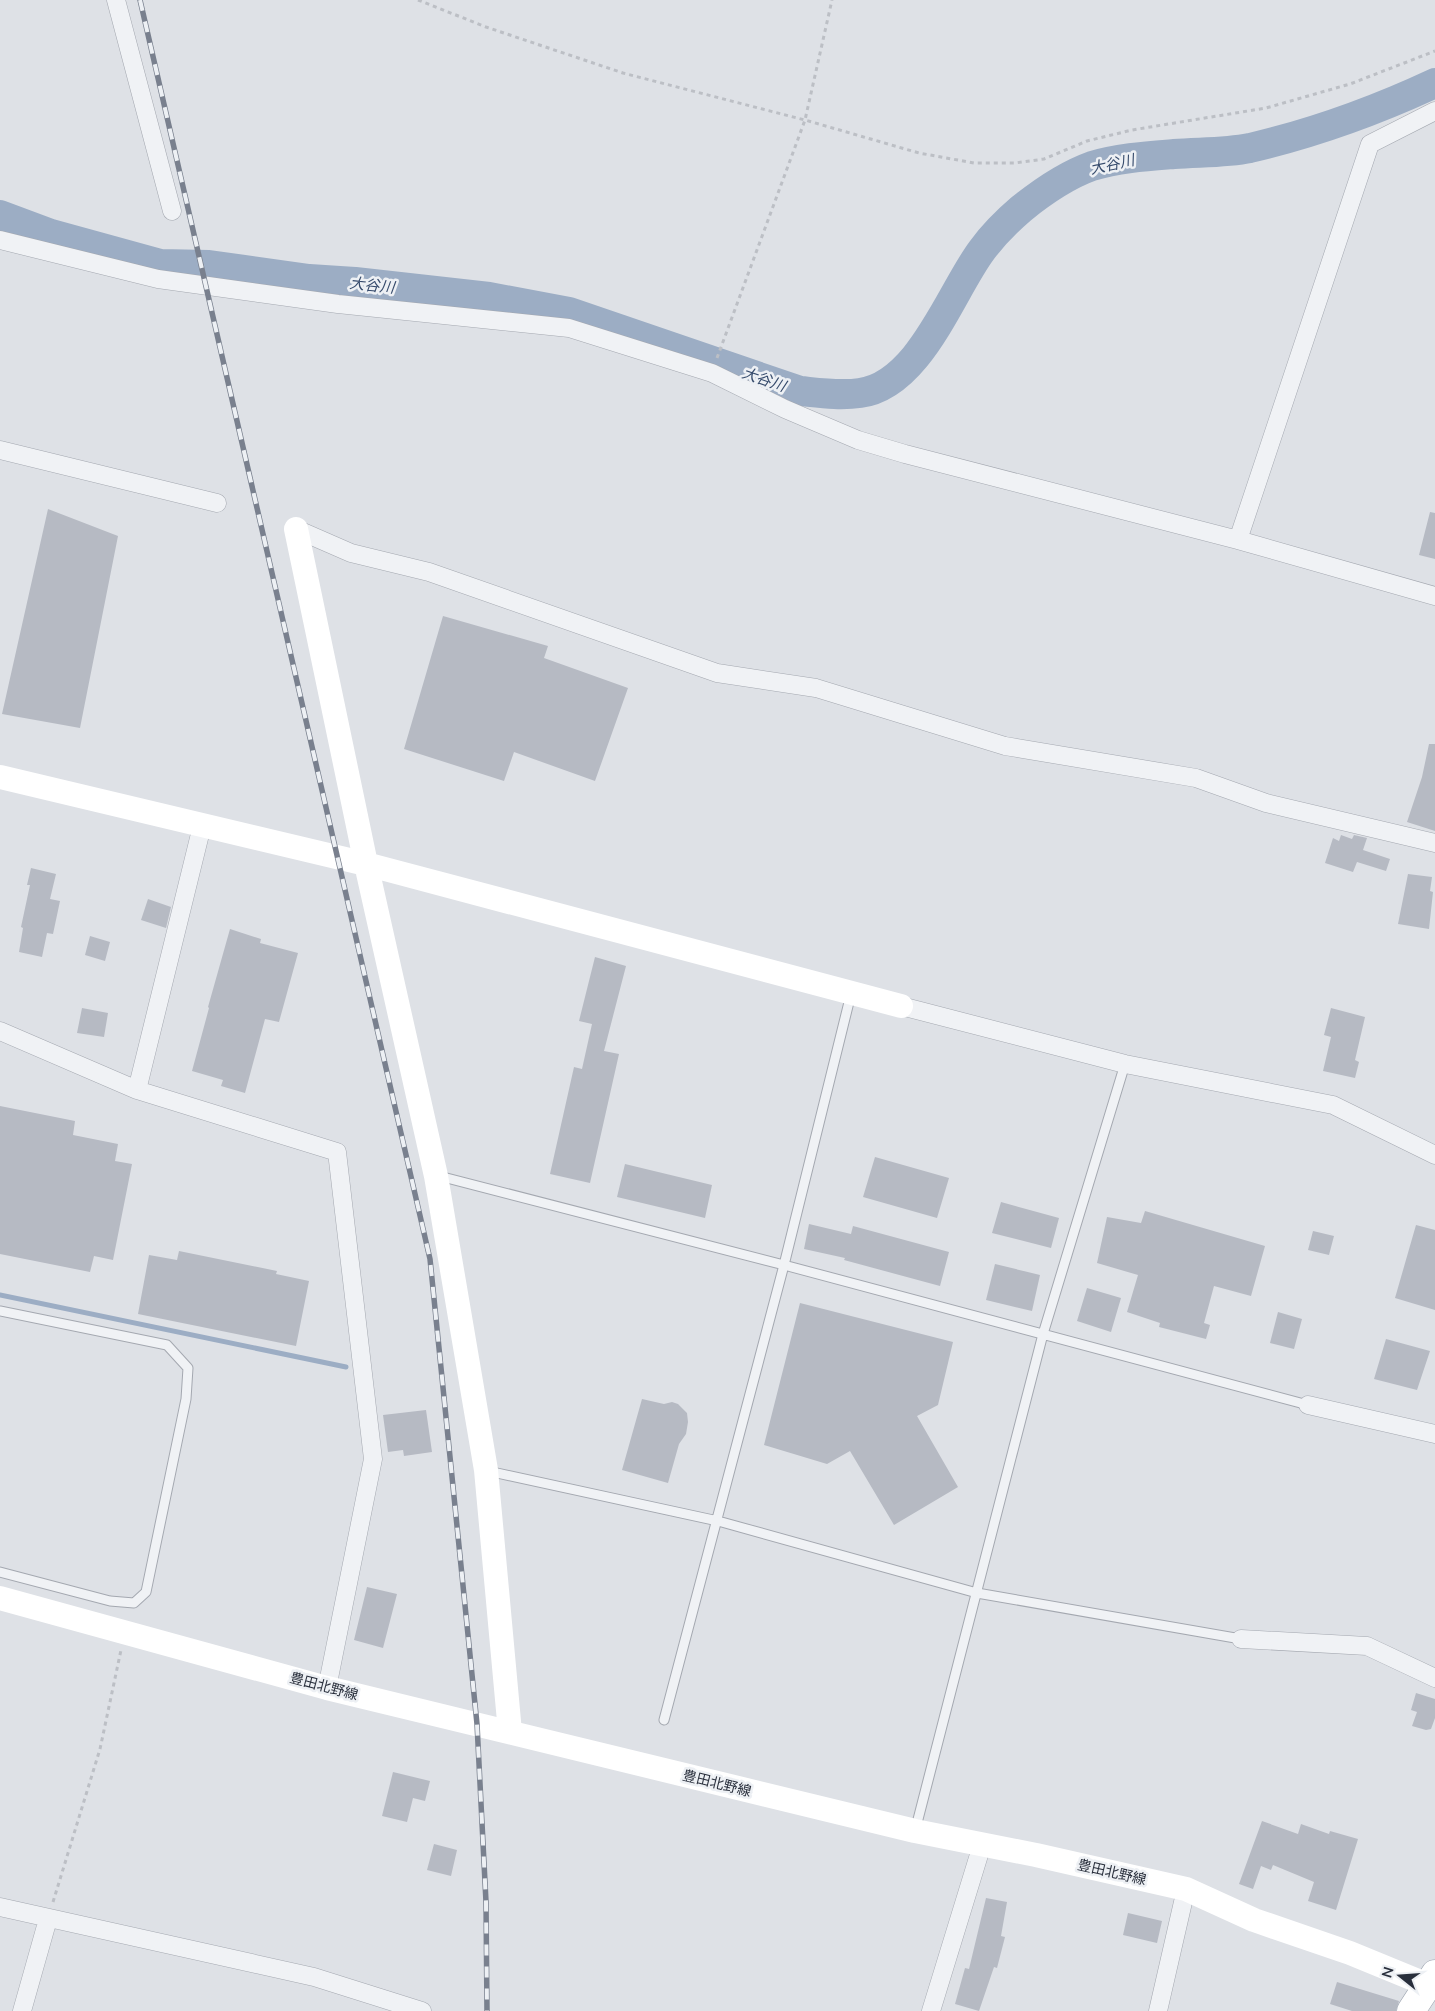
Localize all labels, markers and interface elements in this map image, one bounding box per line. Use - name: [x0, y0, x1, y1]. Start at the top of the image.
- water label: 大谷川: [1088, 150, 1138, 178]
- water label: 大谷川: [349, 273, 397, 297]
- water label: 大谷川: [740, 363, 790, 396]
- street label: 豊田北野線: [288, 1668, 360, 1704]
- street label: 豊田北野線: [681, 1766, 753, 1800]
- street label: 豊田北野線: [1076, 1855, 1148, 1889]
- north arrow: [1375, 1951, 1425, 2001]
- text: N: [1377, 1965, 1398, 1980]

